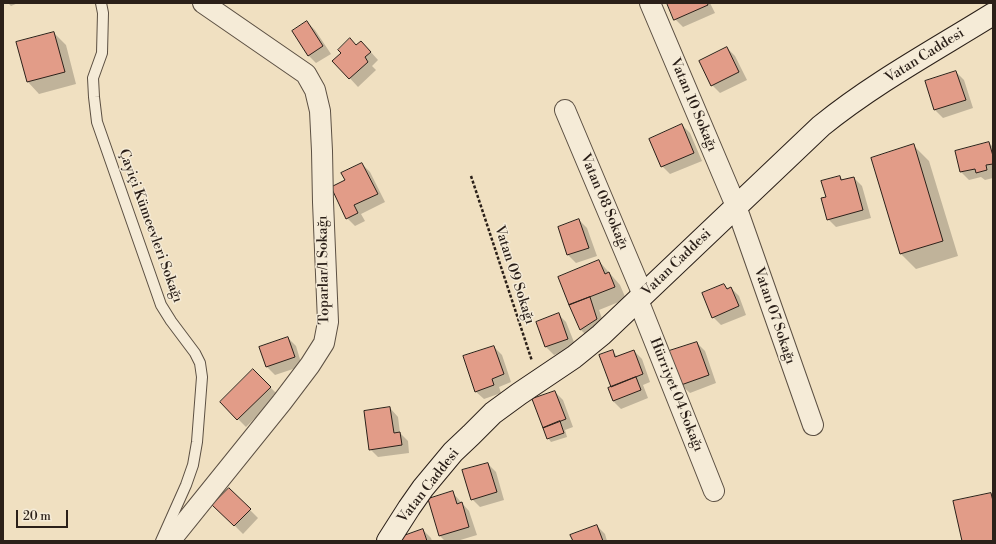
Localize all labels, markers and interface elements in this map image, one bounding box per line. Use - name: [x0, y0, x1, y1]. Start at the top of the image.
- street label: Vatan Caddesi: [882, 25, 968, 87]
- street label: Vatan 10 Sokağı: [666, 56, 720, 154]
- street label: Çayiçi Kümeevleri Sokağı: [114, 147, 186, 305]
- street label: Vatan 08 Sokağı: [576, 151, 632, 253]
- street label: Toparlar/1 Sokağı: [315, 215, 333, 325]
- street label: Vatan 09 Sokağı: [490, 224, 538, 326]
- street label: Vatan Caddesi: [639, 226, 715, 300]
- street label: Vatan 07 Sokağı: [750, 265, 798, 367]
- street label: Hürriyet 04 Sokağı: [646, 336, 706, 454]
- street label: Vatan Caddesi: [395, 445, 463, 527]
- scale bar: [18, 502, 70, 528]
- text: 20 m: [23, 509, 51, 524]

